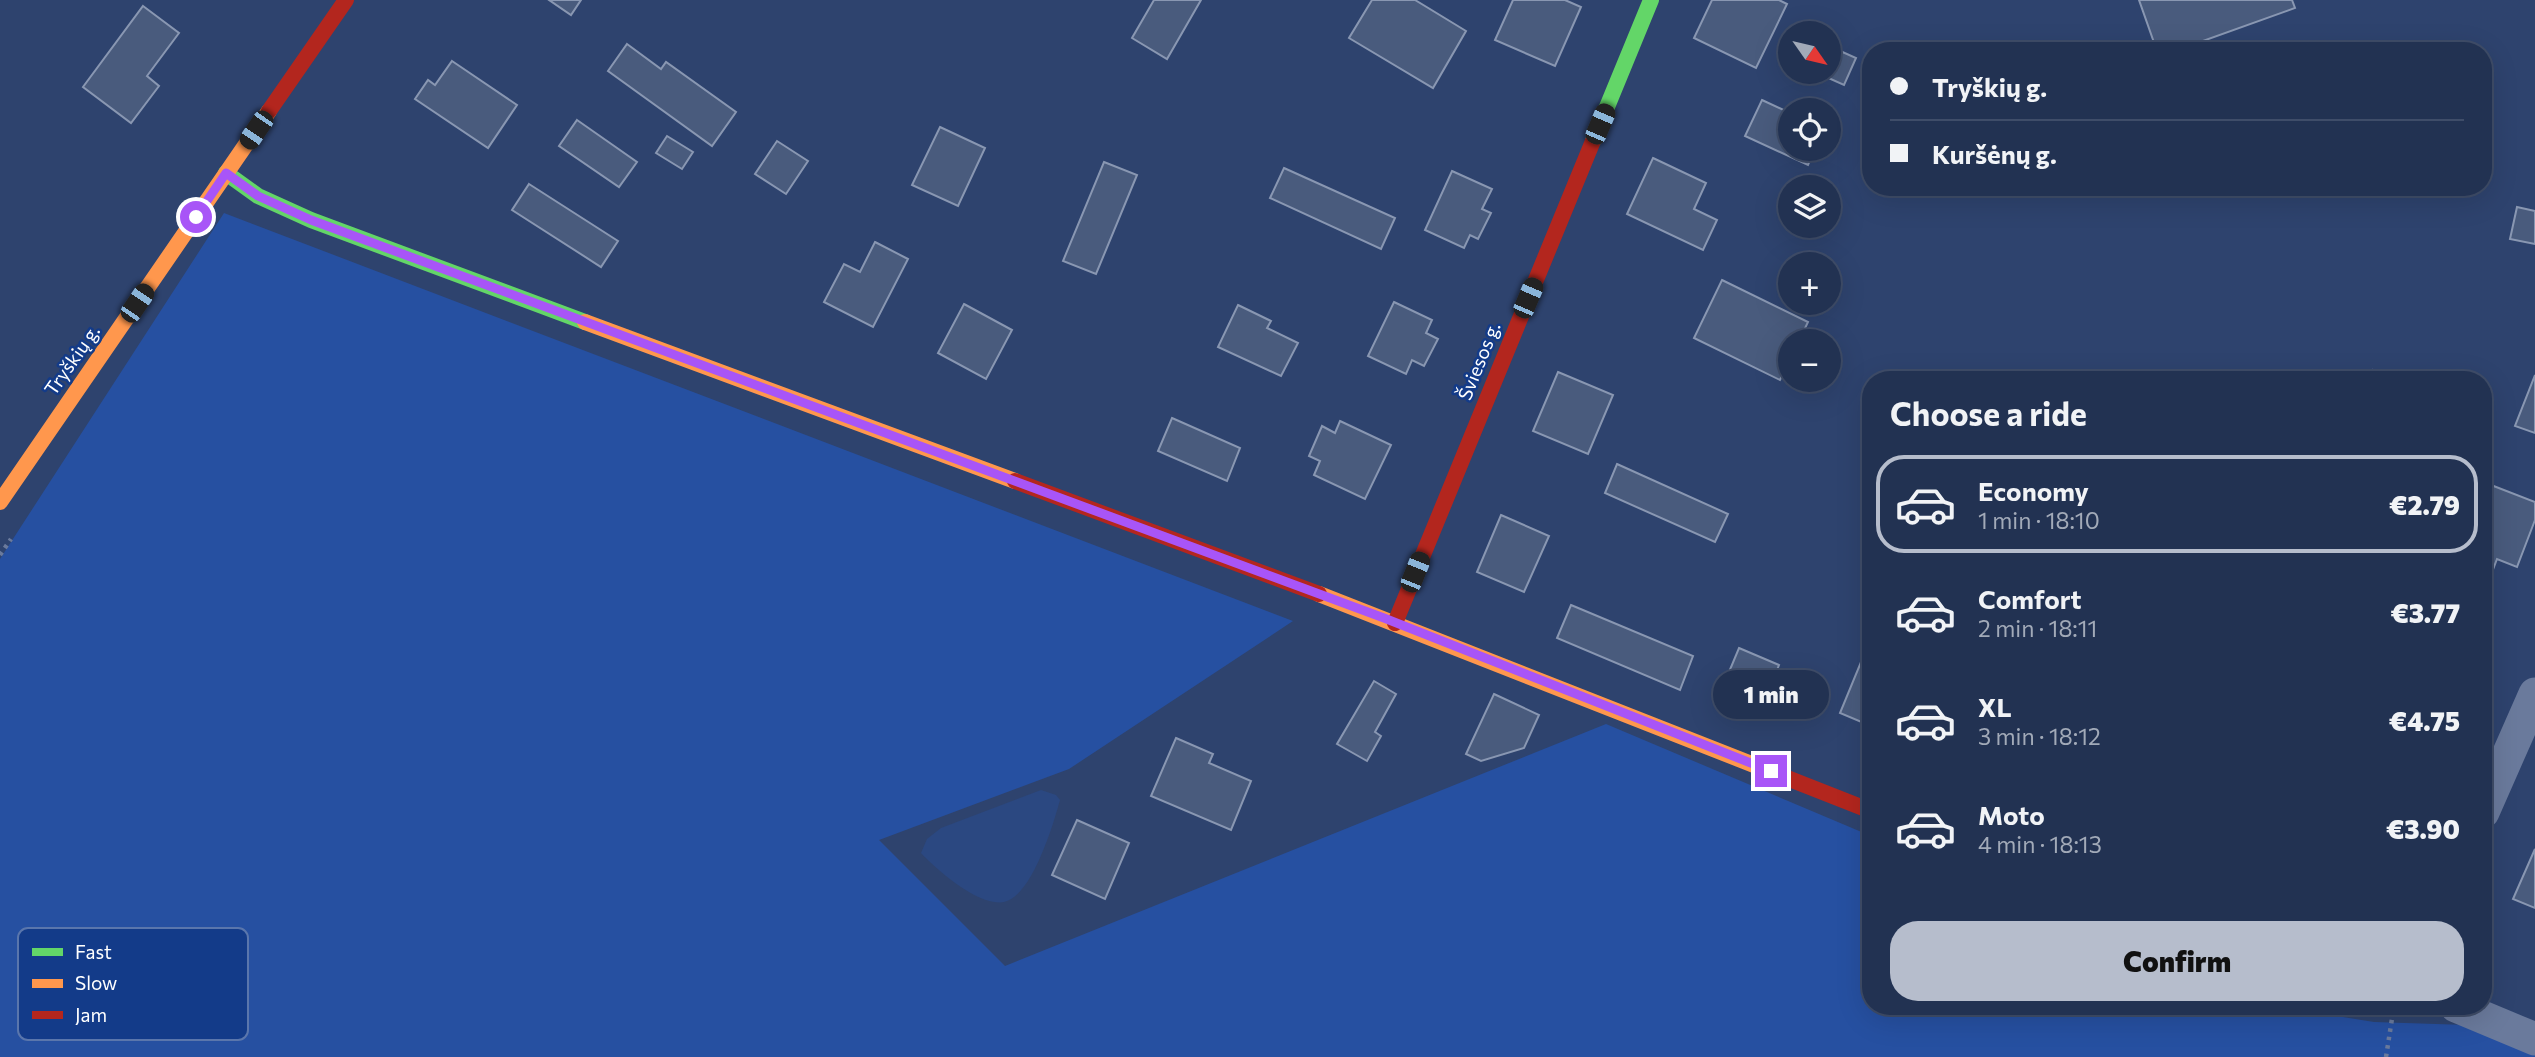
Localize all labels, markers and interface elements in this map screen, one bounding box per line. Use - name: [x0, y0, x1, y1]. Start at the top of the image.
- north arrow: [1778, 21, 1841, 84]
- map controls: [1778, 21, 1841, 392]
- text: Tryškių g.: [1932, 71, 2047, 102]
- button: locate: [1778, 98, 1841, 161]
- car: [1583, 101, 1618, 147]
- car: [236, 107, 277, 153]
- text: Kuršėnų g.: [1932, 138, 2057, 169]
- button: layers: [1778, 175, 1841, 238]
- route start: [180, 201, 212, 233]
- button: +: [1778, 252, 1841, 315]
- car: [1511, 275, 1546, 321]
- car: [117, 280, 158, 326]
- street label: Šviesos g.: [1452, 318, 1505, 403]
- street label: Tryškių g.: [39, 320, 104, 399]
- button: −: [1778, 329, 1841, 392]
- text: Choose a ride: [1890, 393, 2087, 433]
- icon: car: [1894, 473, 1957, 536]
- text: Economy: [1978, 475, 2089, 506]
- text: €2.79: [2389, 489, 2460, 520]
- text: 1 min · 18:10: [1978, 506, 2100, 534]
- car: [1398, 549, 1433, 595]
- icon: car: [1894, 581, 1957, 644]
- text: Comfort: [1978, 583, 2081, 614]
- text: €3.77: [2390, 597, 2460, 628]
- text: 2 min · 18:11: [1978, 614, 2097, 642]
- callout: 1 min: [1713, 670, 1829, 718]
- text: 1 min: [1743, 680, 1799, 708]
- icon: car: [1894, 689, 1957, 752]
- text: XL: [1978, 691, 2012, 722]
- text: €4.75: [2389, 705, 2460, 736]
- text: 3 min · 18:12: [1978, 722, 2101, 750]
- route end: [1755, 755, 1787, 787]
- icon: car: [1894, 797, 1957, 860]
- text: Moto: [1978, 799, 2045, 830]
- text: €3.90: [2386, 813, 2460, 844]
- text: 4 min · 18:13: [1978, 830, 2102, 858]
- button: Confirm: [1890, 921, 2464, 1001]
- legend: [18, 928, 248, 1040]
- text: Fast: [75, 940, 112, 963]
- text: Slow: [75, 971, 117, 994]
- text: Jam: [75, 1003, 107, 1026]

